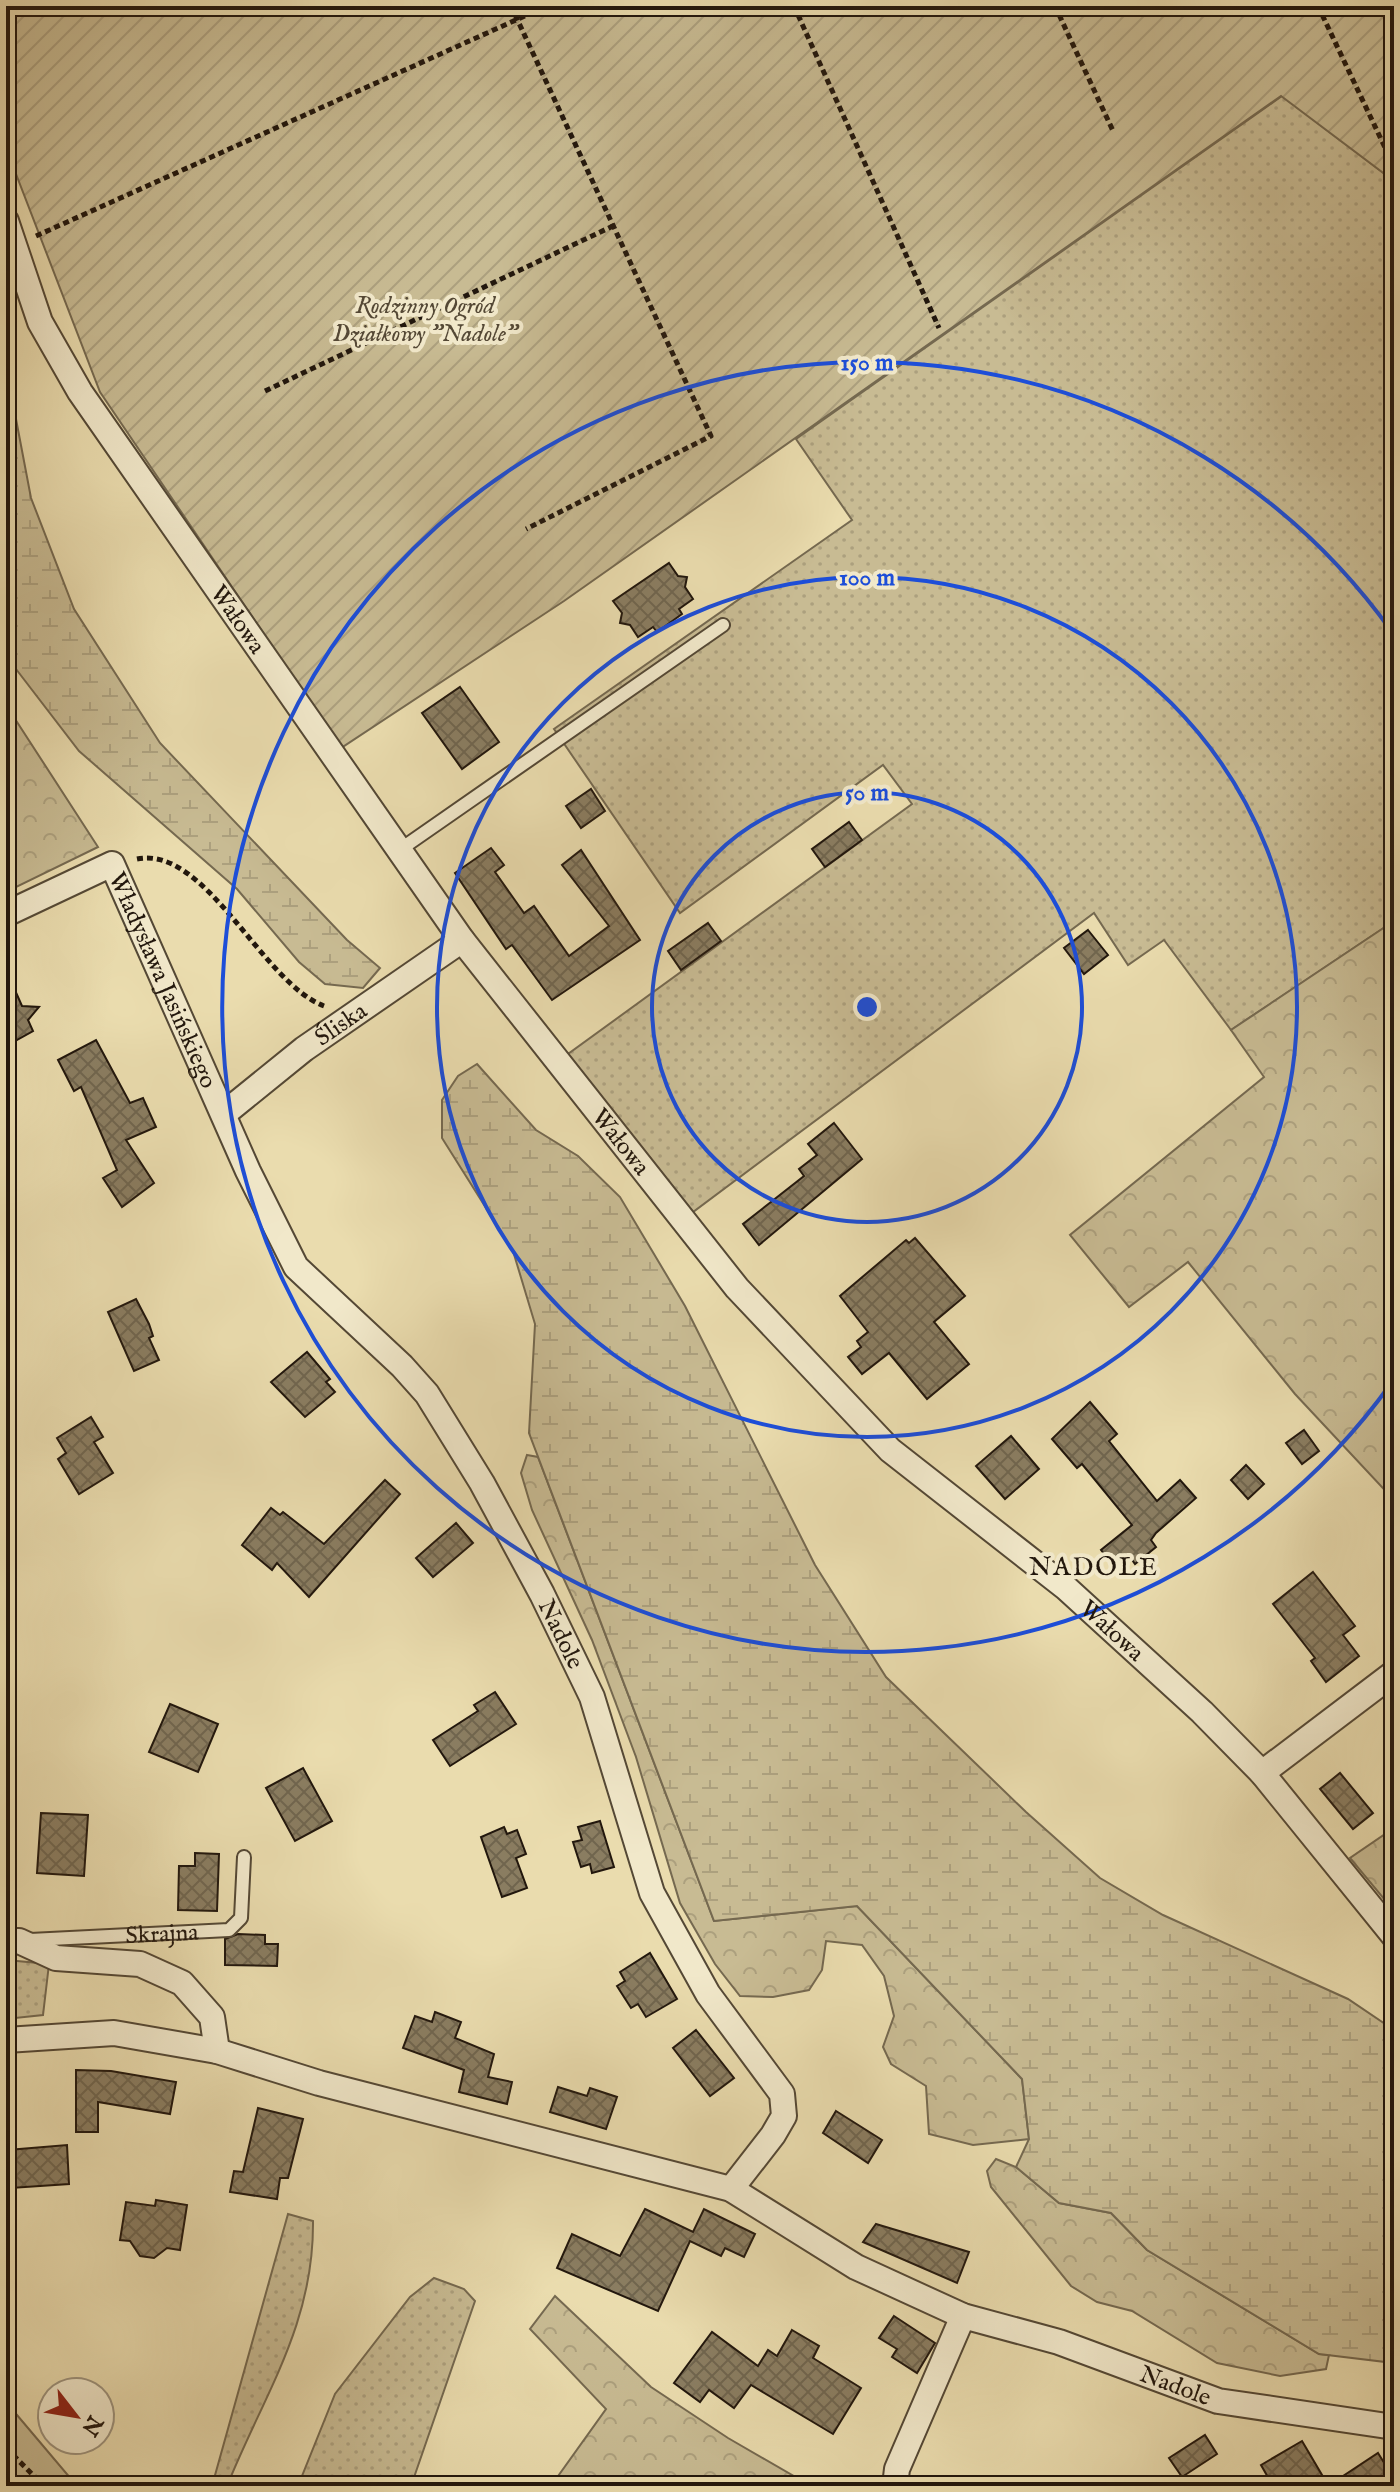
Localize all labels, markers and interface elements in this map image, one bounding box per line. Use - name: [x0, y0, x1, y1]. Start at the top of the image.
- park label: Rodzinny Ogród Działkowy "Nadole": [333, 291, 520, 350]
- text: 150 m: [840, 348, 894, 379]
- text: 100 m: [839, 563, 896, 594]
- street label: Wałowa: [202, 579, 272, 661]
- text: 50 m: [845, 778, 890, 809]
- street label: Władysława Jasińskiego: [101, 868, 223, 1094]
- centre of rings: [853, 993, 881, 1021]
- street label: Śliska: [309, 996, 374, 1054]
- street label: Wałowa: [584, 1103, 656, 1183]
- district label: NADOLE: [1029, 1551, 1159, 1584]
- street label: Wałowa: [1072, 1594, 1151, 1669]
- street label: Nadole: [530, 1595, 590, 1674]
- street label: Skrajna: [125, 1918, 200, 1952]
- street label: Nadole: [1135, 2359, 1215, 2414]
- north arrow: [36, 2376, 116, 2456]
- text: N: [75, 2409, 109, 2441]

